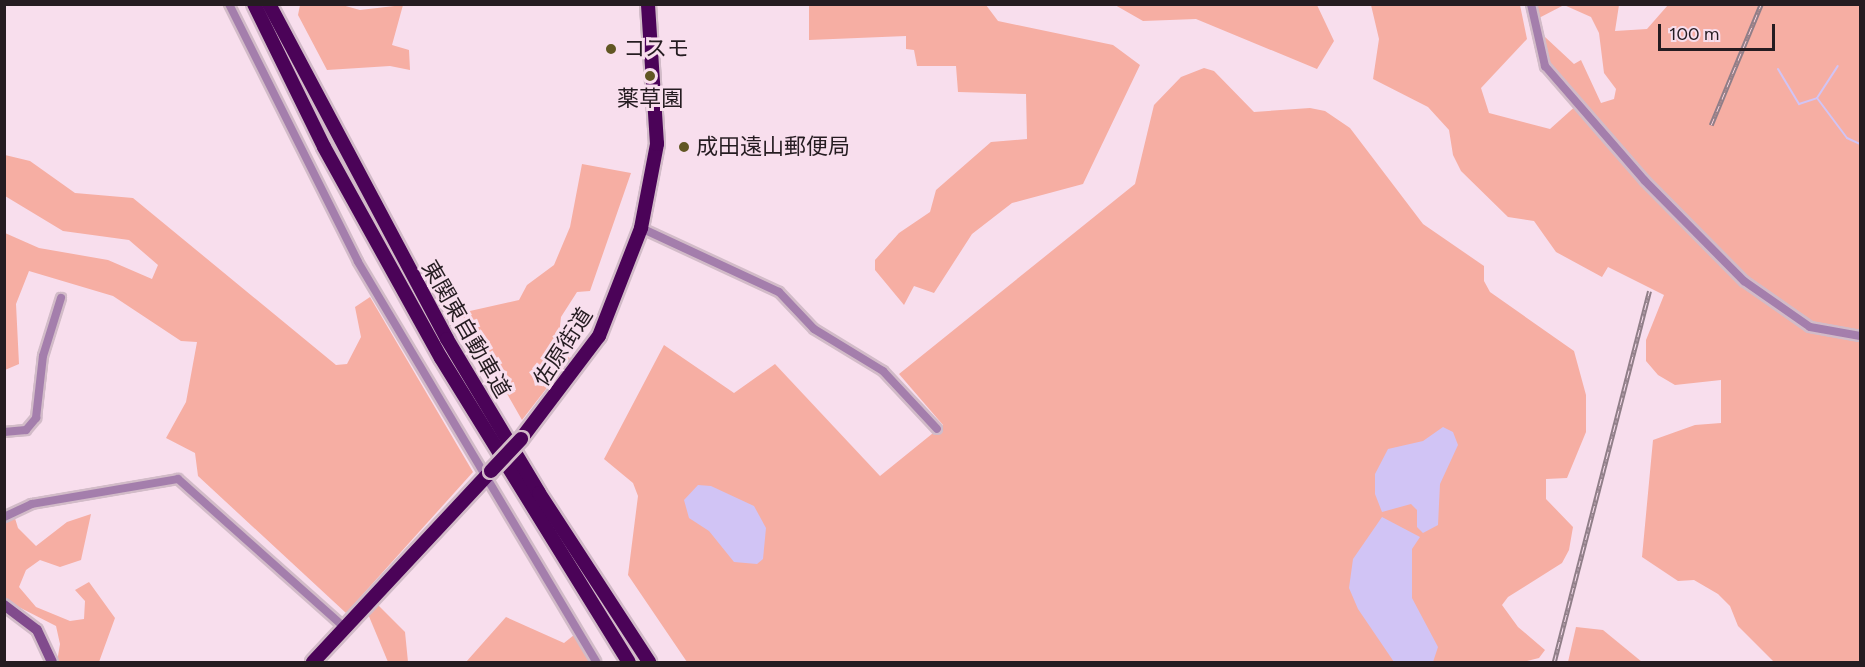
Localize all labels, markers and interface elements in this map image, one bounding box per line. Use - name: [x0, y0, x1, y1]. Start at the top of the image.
- scale bar: [1661, 12, 1778, 50]
- text: 100 m: [1669, 23, 1719, 45]
- place label: コスモ: [623, 36, 689, 62]
- marker: コスモ: [604, 42, 618, 56]
- marker: 薬草園: [643, 69, 657, 83]
- place label: 薬草園: [617, 86, 683, 112]
- place label: 成田遠山郵便局: [696, 134, 850, 160]
- marker: 成田遠山郵便局: [677, 140, 691, 154]
- street label: 東関東自動車道: [416, 256, 516, 402]
- street label: 佐原街道: [528, 303, 598, 391]

